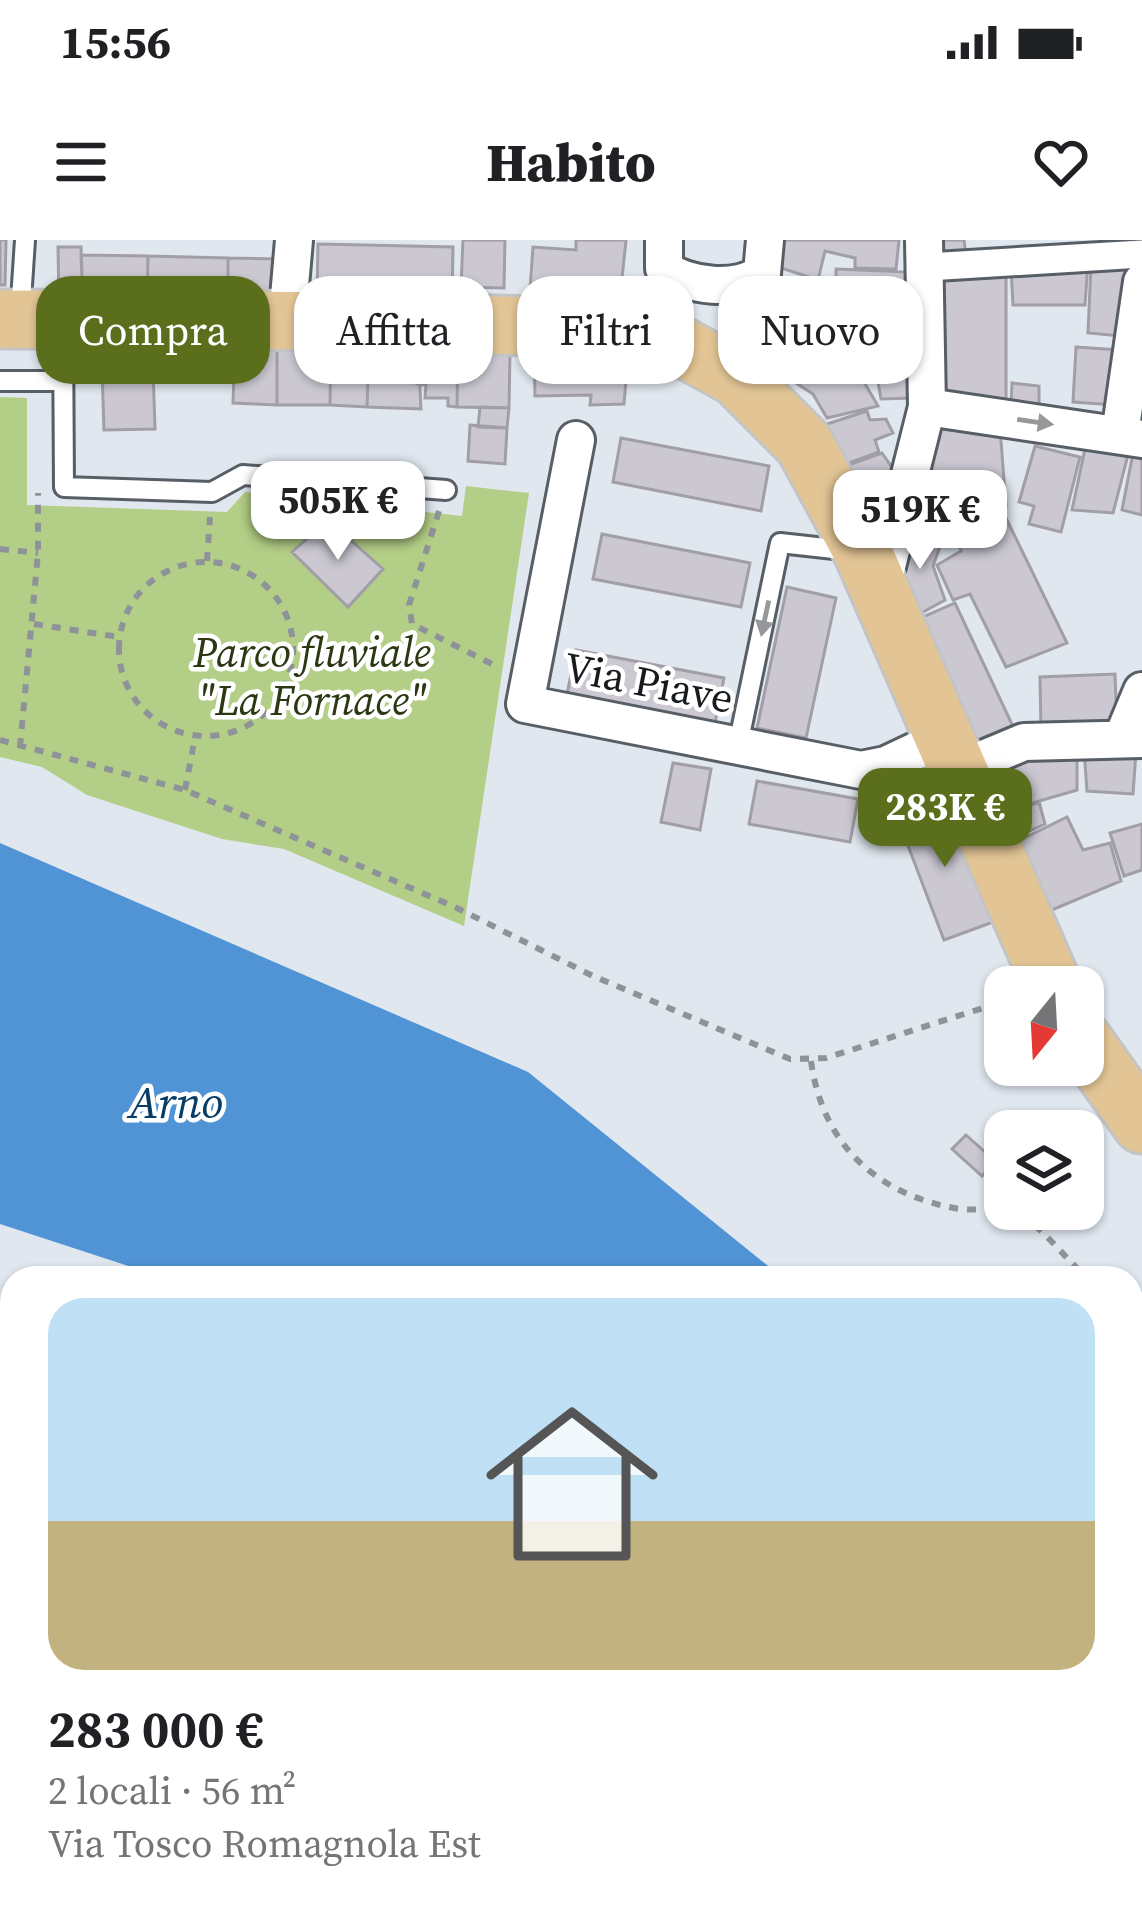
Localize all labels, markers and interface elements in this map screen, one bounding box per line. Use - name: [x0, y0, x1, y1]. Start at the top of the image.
- text: 15:56: [60, 11, 171, 73]
- text: Habito: [486, 125, 656, 199]
- icon: menu: [48, 129, 114, 195]
- icon: heart: [1028, 129, 1094, 195]
- chip: Compra: [36, 276, 270, 384]
- chip: Affitta: [294, 276, 493, 384]
- chip: Filtri: [517, 276, 694, 384]
- chip: Nuovo: [718, 276, 923, 384]
- one-way arrow: [1016, 412, 1054, 431]
- pin: 505K €: [240, 461, 436, 563]
- pin: 519K €: [822, 470, 1018, 572]
- text: 505K €: [278, 473, 398, 526]
- text: 519K €: [860, 482, 980, 535]
- one-way arrow: [754, 599, 773, 637]
- park label: Parco fluviale "La Fornace": [192, 623, 431, 729]
- street label: Via Piave: [560, 637, 738, 727]
- pin: 283K €: [847, 768, 1043, 870]
- text: 283K €: [885, 780, 1005, 833]
- north arrow: [984, 966, 1104, 1086]
- map controls: [984, 966, 1104, 1230]
- water label: Arno: [126, 1071, 223, 1133]
- button: layers: [984, 1110, 1104, 1230]
- icon: home: [464, 1376, 680, 1592]
- text: 283 000 €: [48, 1694, 263, 1764]
- text: 2 locali · 56 m²: [48, 1764, 297, 1817]
- text: Via Tosco Romagnola Est: [48, 1817, 481, 1870]

